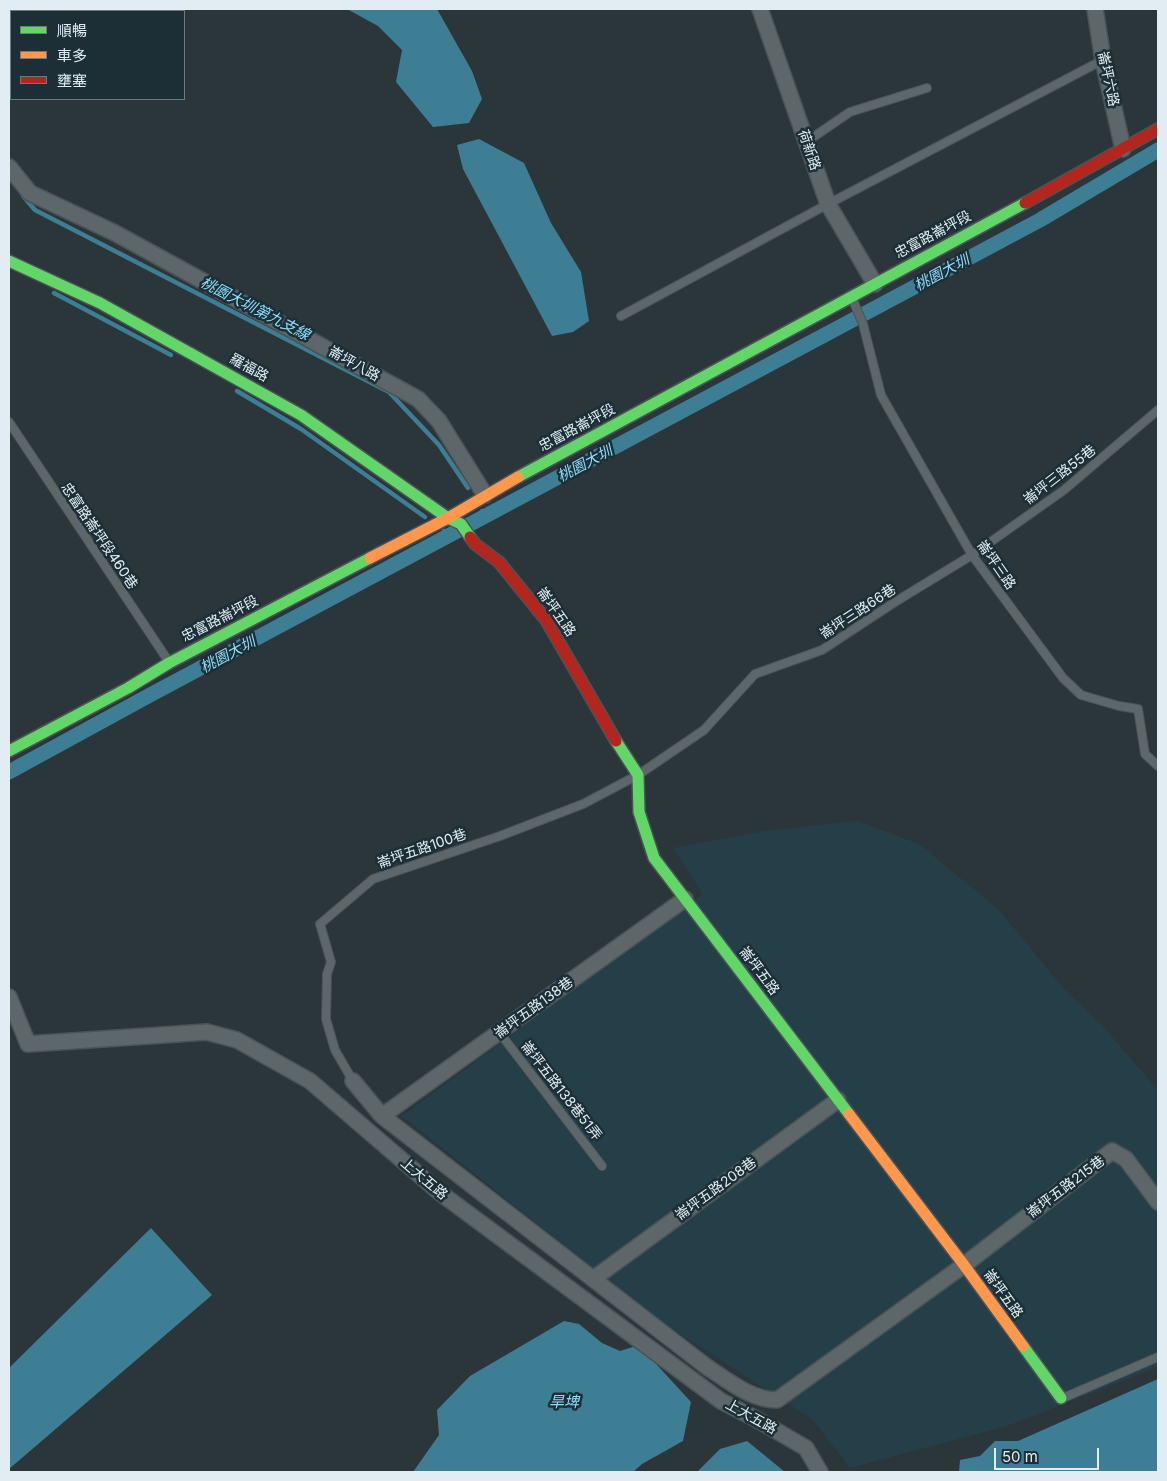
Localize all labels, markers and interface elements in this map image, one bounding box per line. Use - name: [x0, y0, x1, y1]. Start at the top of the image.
- legend: [10, 10, 185, 100]
- text: 順暢: [57, 21, 87, 40]
- text: 車多: [57, 46, 87, 65]
- street label: 崙坪六路: [1094, 50, 1122, 108]
- text: 壅塞: [57, 71, 87, 90]
- street label: 荷新路: [794, 127, 824, 173]
- street label: 忠富路崙坪段: [892, 208, 974, 262]
- water label: 桃園大圳: [911, 251, 973, 295]
- water label: 桃園大圳第九支線: [197, 274, 313, 344]
- street label: 崙坪八路: [325, 343, 383, 385]
- street label: 羅福路: [227, 350, 271, 386]
- street label: 忠富路崙坪段: [536, 401, 618, 455]
- water label: 桃園大圳: [554, 442, 616, 486]
- street label: 崙坪三路55巷: [1021, 442, 1099, 508]
- street label: 忠富路崙坪段460巷: [57, 480, 141, 592]
- street label: 崙坪三路: [973, 537, 1019, 593]
- street label: 崙坪三路66巷: [817, 581, 899, 643]
- street label: 崙坪五路: [533, 584, 579, 640]
- street label: 忠富路崙坪段: [179, 592, 261, 646]
- water label: 桃園大圳: [197, 633, 259, 677]
- street label: 崙坪五路100巷: [375, 826, 469, 872]
- street label: 崙坪五路: [735, 944, 783, 998]
- street label: 崙坪五路138巷: [491, 974, 577, 1042]
- street label: 崙坪五路138巷51弄: [517, 1038, 605, 1144]
- street label: 崙坪五路215巷: [1024, 1152, 1108, 1222]
- street label: 崙坪五路208巷: [672, 1154, 760, 1224]
- street label: 上大五路: [397, 1155, 451, 1203]
- street label: 崙坪五路: [980, 1266, 1026, 1322]
- water label: 旱埤: [549, 1393, 579, 1411]
- street label: 上大五路: [722, 1396, 780, 1438]
- scale bar: [997, 1438, 1102, 1470]
- text: 50 m: [1002, 1447, 1038, 1466]

